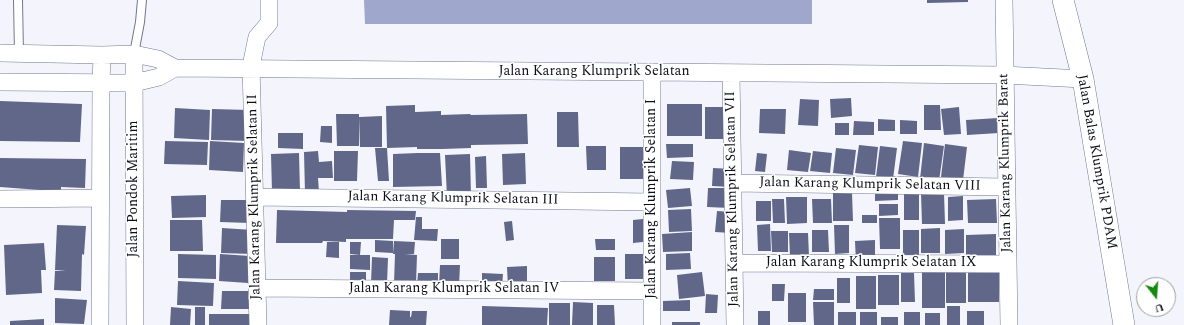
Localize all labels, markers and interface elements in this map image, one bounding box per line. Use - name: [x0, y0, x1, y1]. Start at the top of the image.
- street label: Jalan Karang Klumprik Selatan: [498, 64, 690, 80]
- street label: Jalan Karang Klumprik Barat: [996, 73, 1016, 253]
- street label: Jalan Balas Klumprik PDAM: [1072, 73, 1120, 251]
- street label: Jalan Karang Klumprik Selatan VII: [723, 91, 743, 307]
- street label: Jalan Karang Klumprik Selatan II: [245, 94, 265, 300]
- street label: Jalan Karang Klumprik Selatan I: [644, 99, 660, 299]
- street label: Jalan Pondok Maritim: [126, 120, 142, 258]
- street label: Jalan Karang Klumprik Selatan VIII: [759, 175, 981, 195]
- street label: Jalan Karang Klumprik Selatan III: [347, 189, 559, 209]
- street label: Jalan Karang Klumprik Selatan IX: [766, 255, 976, 271]
- north arrow: [1136, 277, 1176, 317]
- street label: Jalan Karang Klumprik Selatan IV: [349, 281, 559, 297]
- text: U: [1152, 299, 1166, 317]

